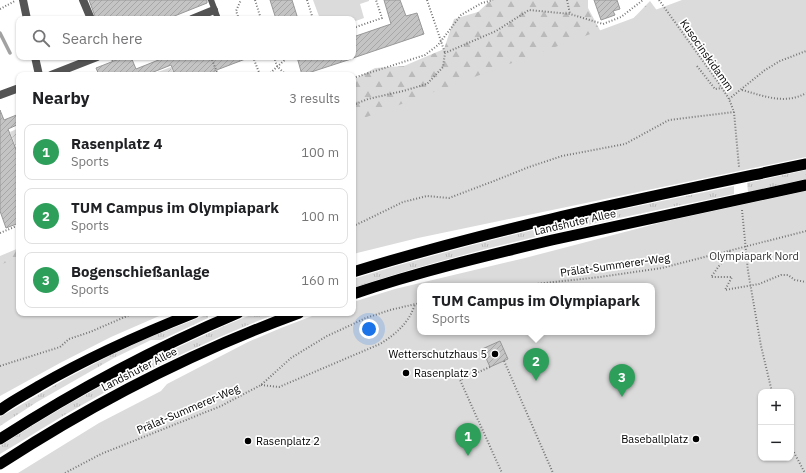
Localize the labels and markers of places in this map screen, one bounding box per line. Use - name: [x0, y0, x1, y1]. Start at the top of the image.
- place label: Wetterschutzhaus 5: [388, 347, 487, 361]
- pin: 2: [523, 348, 549, 381]
- marker: Wetterschutzhaus 5: [490, 349, 500, 359]
- pin: 3: [609, 364, 635, 397]
- place label: Rasenplatz 3: [414, 366, 478, 380]
- marker: Rasenplatz 3: [401, 368, 411, 378]
- pin: 1: [455, 423, 481, 456]
- place label: Baseballplatz: [621, 432, 688, 446]
- place label: Rasenplatz 2: [256, 434, 320, 448]
- marker: Baseballplatz: [691, 434, 701, 444]
- marker: Rasenplatz 2: [243, 436, 253, 446]

